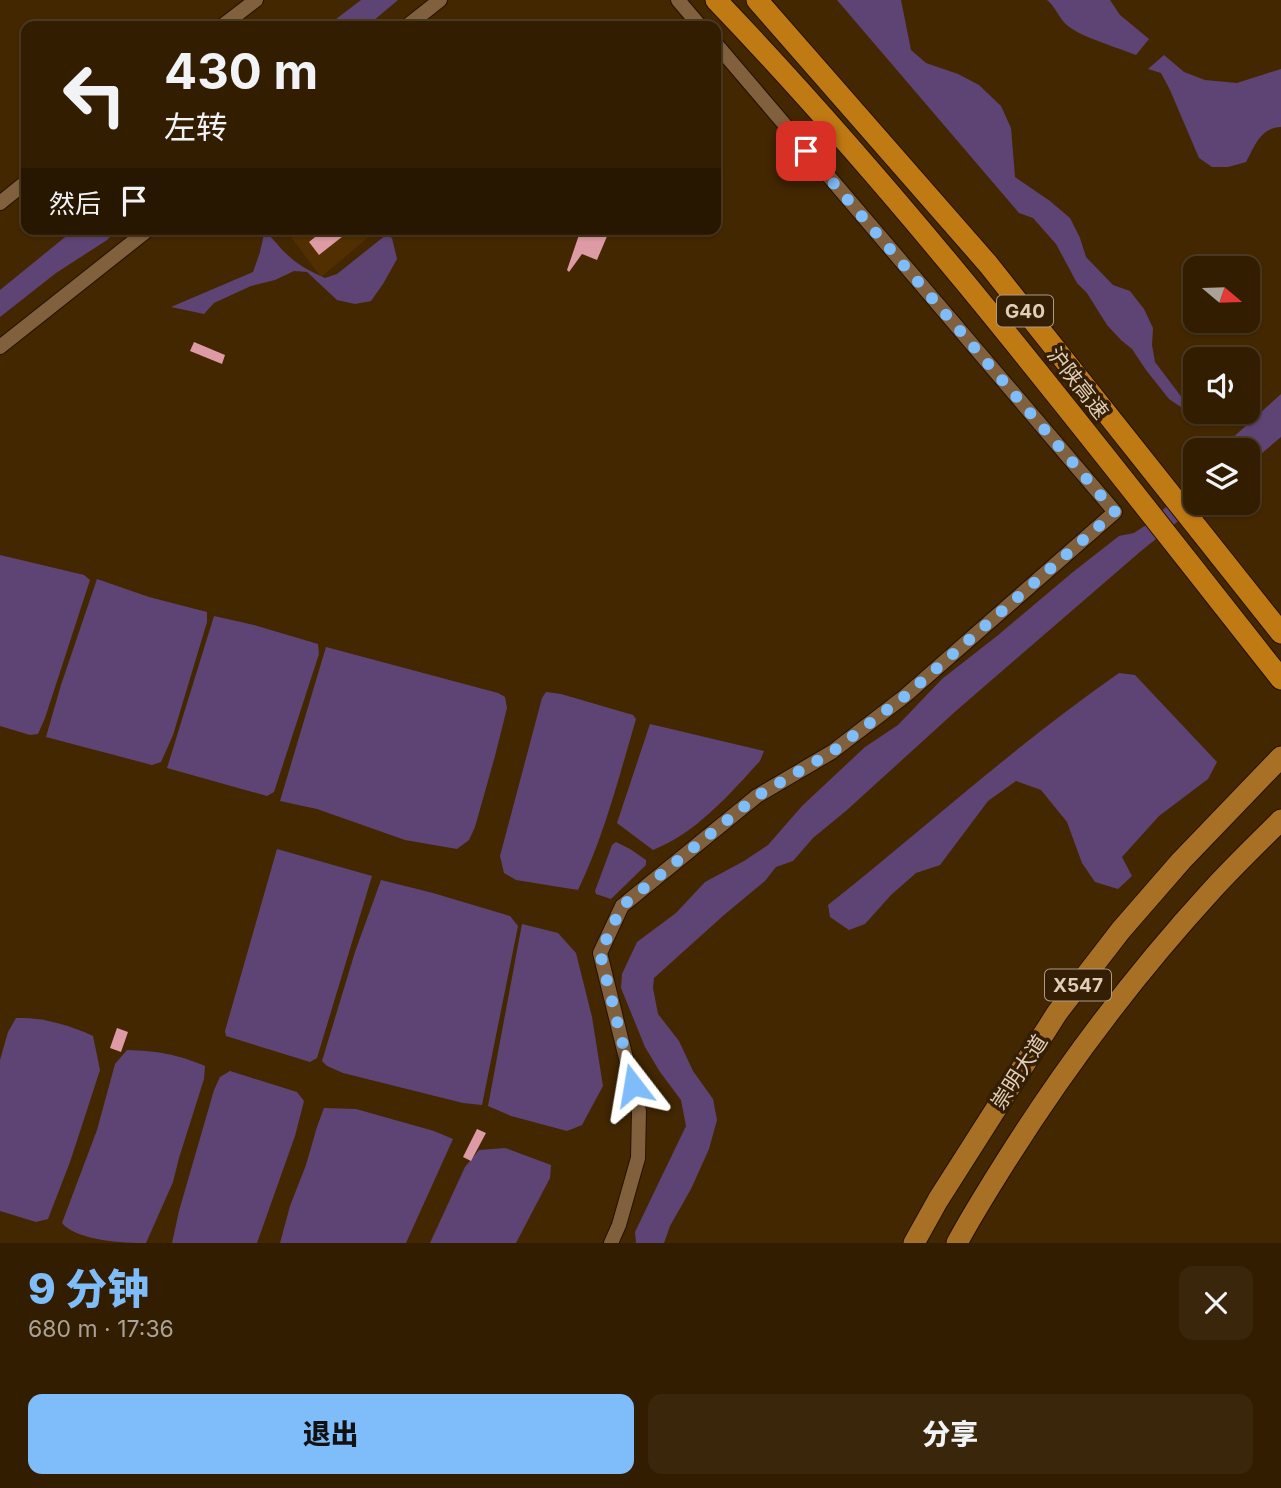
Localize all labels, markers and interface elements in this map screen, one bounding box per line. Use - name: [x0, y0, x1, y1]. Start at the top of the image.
- text: 430 m: [164, 42, 318, 101]
- icon: left: [49, 49, 140, 140]
- text: 左转: [164, 108, 228, 147]
- pin: [776, 121, 836, 181]
- icon: arrive: [787, 132, 825, 170]
- icon: arrive: [115, 182, 153, 220]
- text: 然后: [49, 188, 101, 219]
- north arrow: [1183, 256, 1260, 332]
- map controls: [1183, 256, 1260, 515]
- road number: G40: [997, 296, 1053, 326]
- street label: 沪陕高速: [1042, 342, 1114, 424]
- button: sound: [1183, 347, 1260, 424]
- button: layers: [1183, 438, 1260, 515]
- road number: X547: [1045, 970, 1111, 1001]
- street label: 崇明大道: [986, 1030, 1052, 1114]
- position arrow: [596, 1048, 670, 1122]
- text: 9 分钟: [28, 1263, 149, 1314]
- button: close: [1179, 1266, 1253, 1340]
- text: 680 m · 17:36: [28, 1315, 174, 1343]
- button: 退出: [28, 1394, 634, 1474]
- button: 分享: [648, 1394, 1253, 1474]

